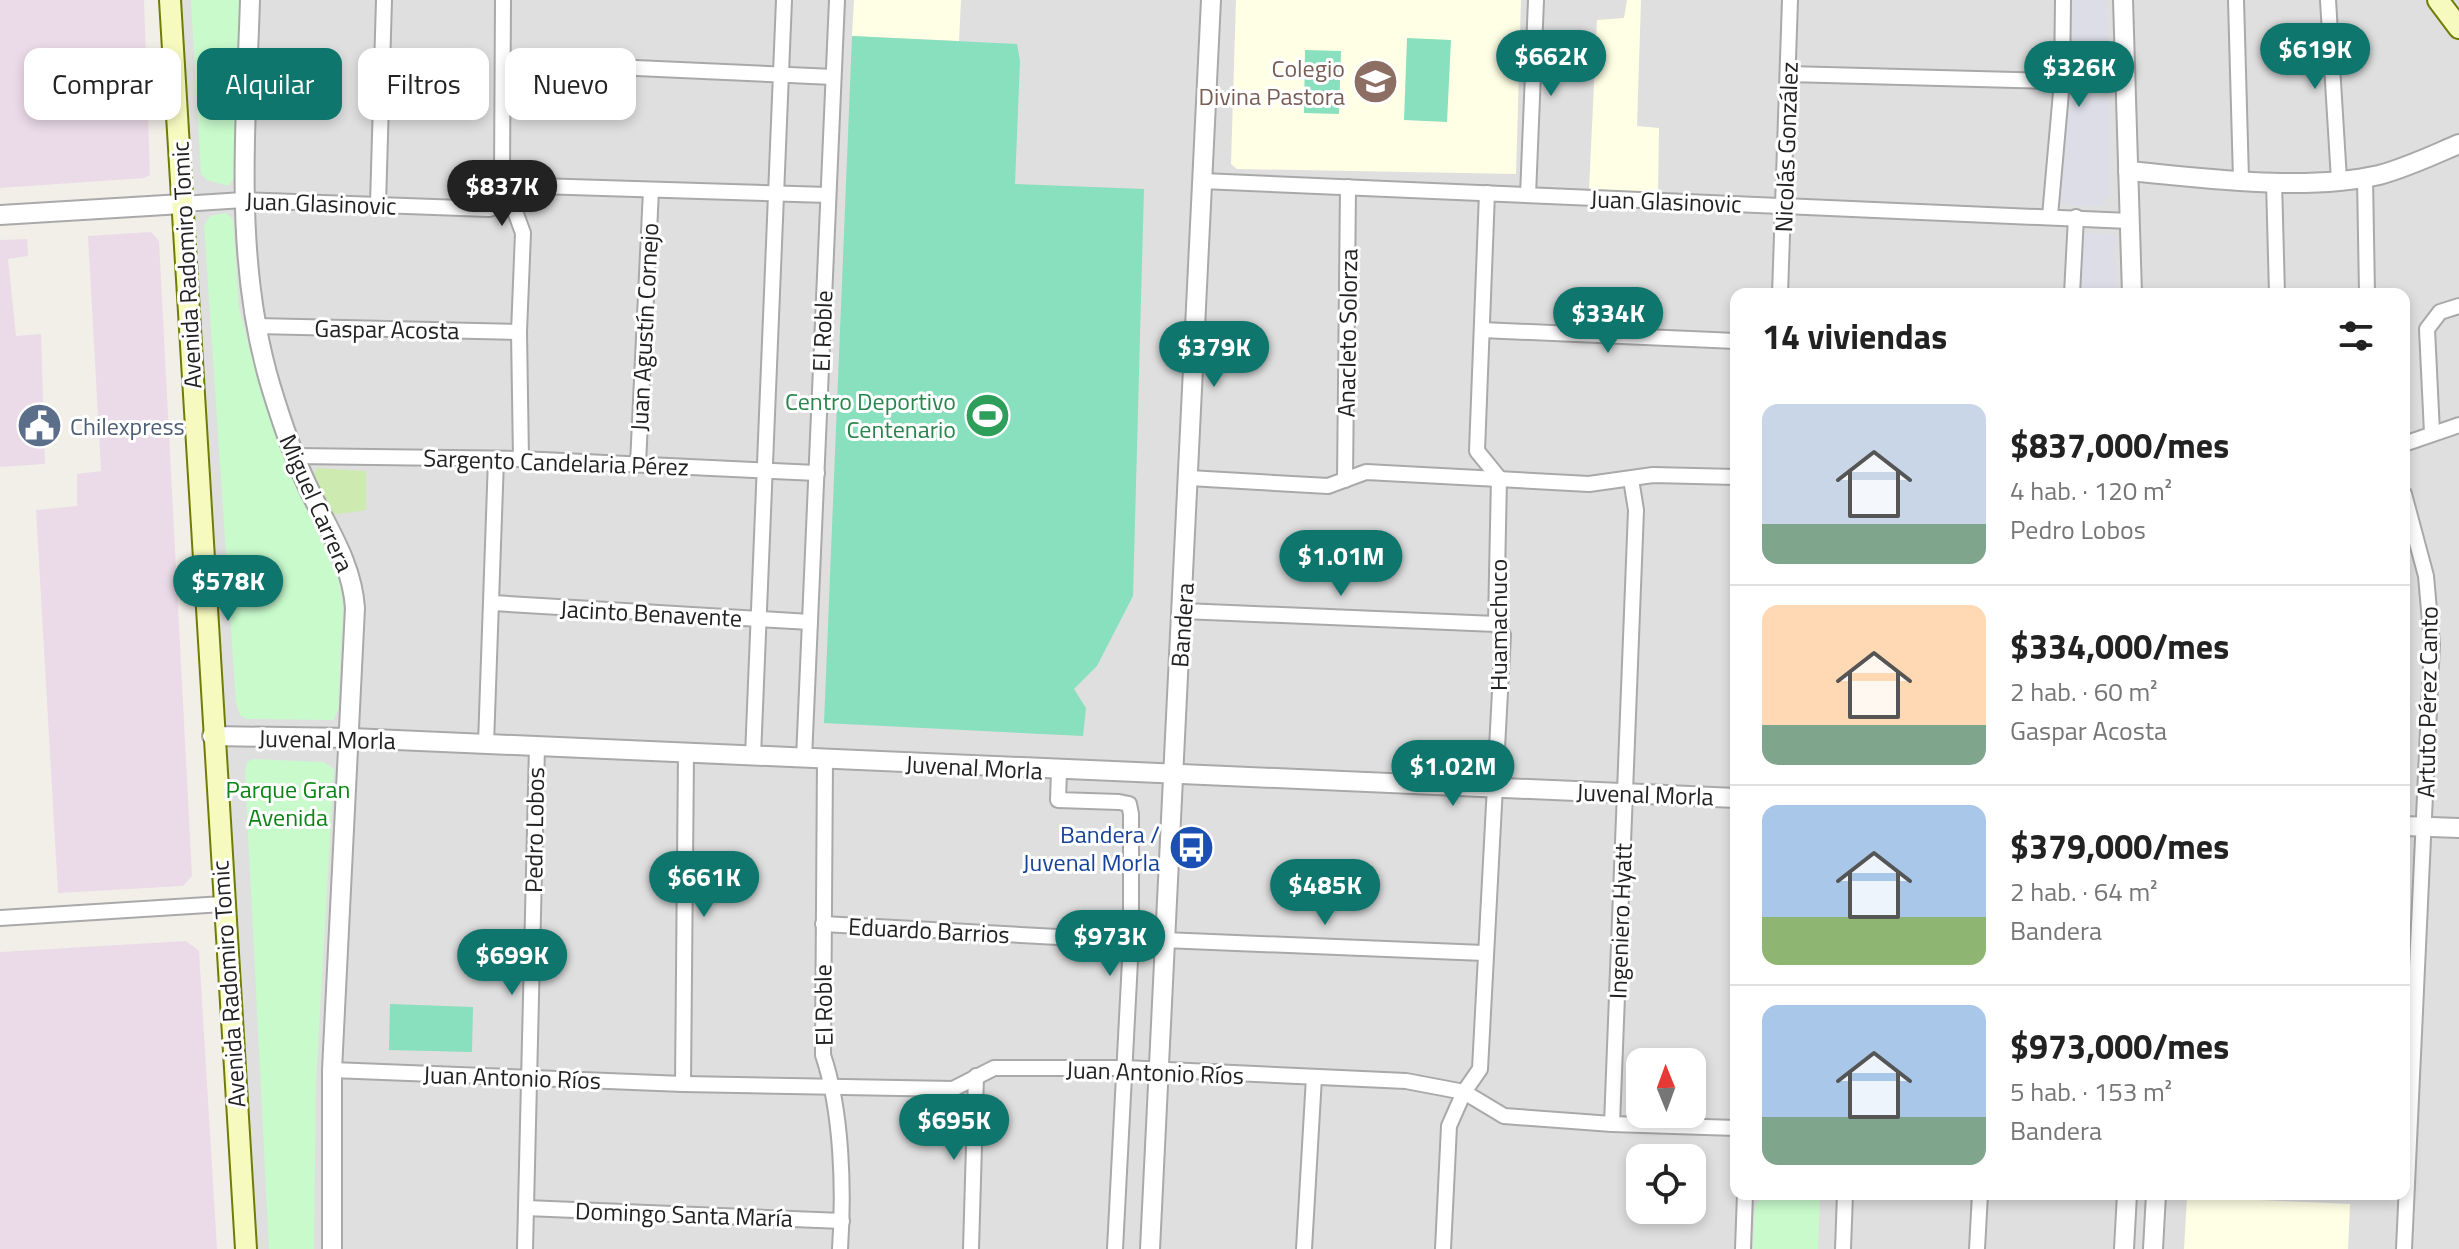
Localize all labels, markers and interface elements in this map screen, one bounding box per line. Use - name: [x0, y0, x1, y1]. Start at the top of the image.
- pin: $619K: [2259, 23, 2371, 91]
- text: $619K: [2278, 29, 2352, 68]
- pin: $662K: [1495, 30, 1607, 98]
- text: $662K: [1514, 36, 1588, 75]
- pin: $326K: [2023, 41, 2135, 109]
- text: $326K: [2042, 47, 2116, 86]
- chip: Comprar: [24, 48, 181, 120]
- chip: Alquilar: [197, 48, 342, 120]
- chip: Filtros: [358, 48, 489, 120]
- chip: Nuevo: [505, 48, 636, 120]
- place label: Colegio Divina Pastora: [1199, 50, 1345, 114]
- school or university icon: Colegio Divina Pastora: [1352, 58, 1400, 106]
- street label: Nicolás González: [1765, 61, 1807, 233]
- street label: Avenida Radomiro Tomic: [162, 140, 210, 390]
- pin: $837K: [446, 160, 558, 228]
- text: $837K: [465, 166, 539, 205]
- street label: Juan Glasinovic: [1590, 180, 1742, 222]
- street label: Juan Glasinovic: [245, 182, 397, 224]
- street label: Juan Agustín Cornejo: [621, 222, 667, 432]
- street label: Anacleto Solorza: [1328, 248, 1366, 418]
- pin: $334K: [1552, 287, 1664, 355]
- street label: El Roble: [803, 290, 841, 372]
- text: $334K: [1571, 293, 1645, 332]
- street label: Gaspar Acosta: [314, 310, 460, 348]
- text: 14 viviendas: [1762, 310, 1947, 362]
- icon: filters: [2334, 314, 2378, 358]
- pin: $379K: [1158, 321, 1270, 389]
- text: $379K: [1177, 327, 1251, 366]
- place label: Centro Deportivo Centenario: [785, 383, 956, 447]
- sports icon: Centro Deportivo Centenario: [963, 391, 1011, 439]
- public building icon: Chilexpress: [15, 402, 63, 450]
- place label: Chilexpress: [70, 408, 185, 444]
- text: $837,000/mes: [2010, 419, 2229, 471]
- street label: Miguel Carrera: [271, 428, 363, 578]
- icon: home: [1826, 436, 1922, 532]
- street label: Sargento Candelaria Pérez: [423, 439, 689, 485]
- text: 4 hab. · 120 m²: [2010, 471, 2172, 510]
- text: Pedro Lobos: [2010, 510, 2146, 549]
- pin: $1.01M: [1276, 530, 1406, 598]
- text: $1.01M: [1297, 536, 1385, 575]
- pin: $578K: [172, 555, 284, 623]
- street label: Huamachuco: [1480, 559, 1516, 691]
- text: $578K: [191, 561, 265, 600]
- street label: Bandera: [1161, 581, 1203, 669]
- street label: Jacinto Benavente: [559, 590, 743, 636]
- street label: Artuto Pérez Canto: [2407, 606, 2447, 798]
- text: $334,000/mes: [2010, 620, 2229, 672]
- icon: home: [1826, 637, 1922, 733]
- text: 2 hab. · 60 m²: [2010, 672, 2158, 711]
- text: Gaspar Acosta: [2010, 711, 2167, 750]
- street label: Juvenal Morla: [258, 720, 396, 758]
- pin: $1.02M: [1388, 740, 1518, 808]
- street label: Juvenal Morla: [904, 745, 1044, 789]
- text: $1.02M: [1409, 746, 1497, 785]
- street label: Pedro Lobos: [515, 767, 553, 893]
- park label: Parque Gran Avenida: [226, 771, 350, 835]
- street label: Juvenal Morla: [1576, 774, 1714, 814]
- place label: Bandera / Juvenal Morla: [1023, 816, 1160, 880]
- text: $379,000/mes: [2010, 820, 2229, 872]
- bus stop icon: Bandera / Juvenal Morla: [1167, 824, 1215, 872]
- icon: home: [1826, 837, 1922, 933]
- street label: Ingeniero Hyatt: [1599, 842, 1641, 1000]
- pin: $661K: [648, 851, 760, 919]
- text: $661K: [667, 857, 741, 896]
- street label: Avenida Radomiro Tomic: [201, 859, 255, 1109]
- pin: $485K: [1269, 859, 1381, 927]
- text: $485K: [1288, 865, 1362, 904]
- text: 2 hab. · 64 m²: [2010, 872, 2158, 911]
- street label: Eduardo Barrios: [847, 908, 1011, 952]
- pin: $973K: [1054, 910, 1166, 978]
- text: Bandera: [2010, 911, 2102, 950]
- text: $973K: [1073, 916, 1147, 955]
- pin: $699K: [456, 929, 568, 997]
- text: $699K: [475, 935, 549, 974]
- street label: El Roble: [804, 964, 842, 1046]
- text: $973,000/mes: [2010, 1020, 2229, 1072]
- icon: home: [1826, 1037, 1922, 1133]
- north arrow: [1626, 1048, 1706, 1128]
- map controls: [1626, 1048, 1706, 1224]
- street label: Juan Antonio Ríos: [1065, 1051, 1245, 1093]
- street label: Juan Antonio Ríos: [422, 1056, 602, 1098]
- text: 5 hab. · 153 m²: [2010, 1072, 2172, 1111]
- pin: $695K: [898, 1094, 1010, 1162]
- text: $695K: [917, 1100, 991, 1139]
- text: Bandera: [2010, 1111, 2102, 1150]
- button: locate: [1626, 1144, 1706, 1224]
- street label: Domingo Santa María: [574, 1192, 794, 1236]

